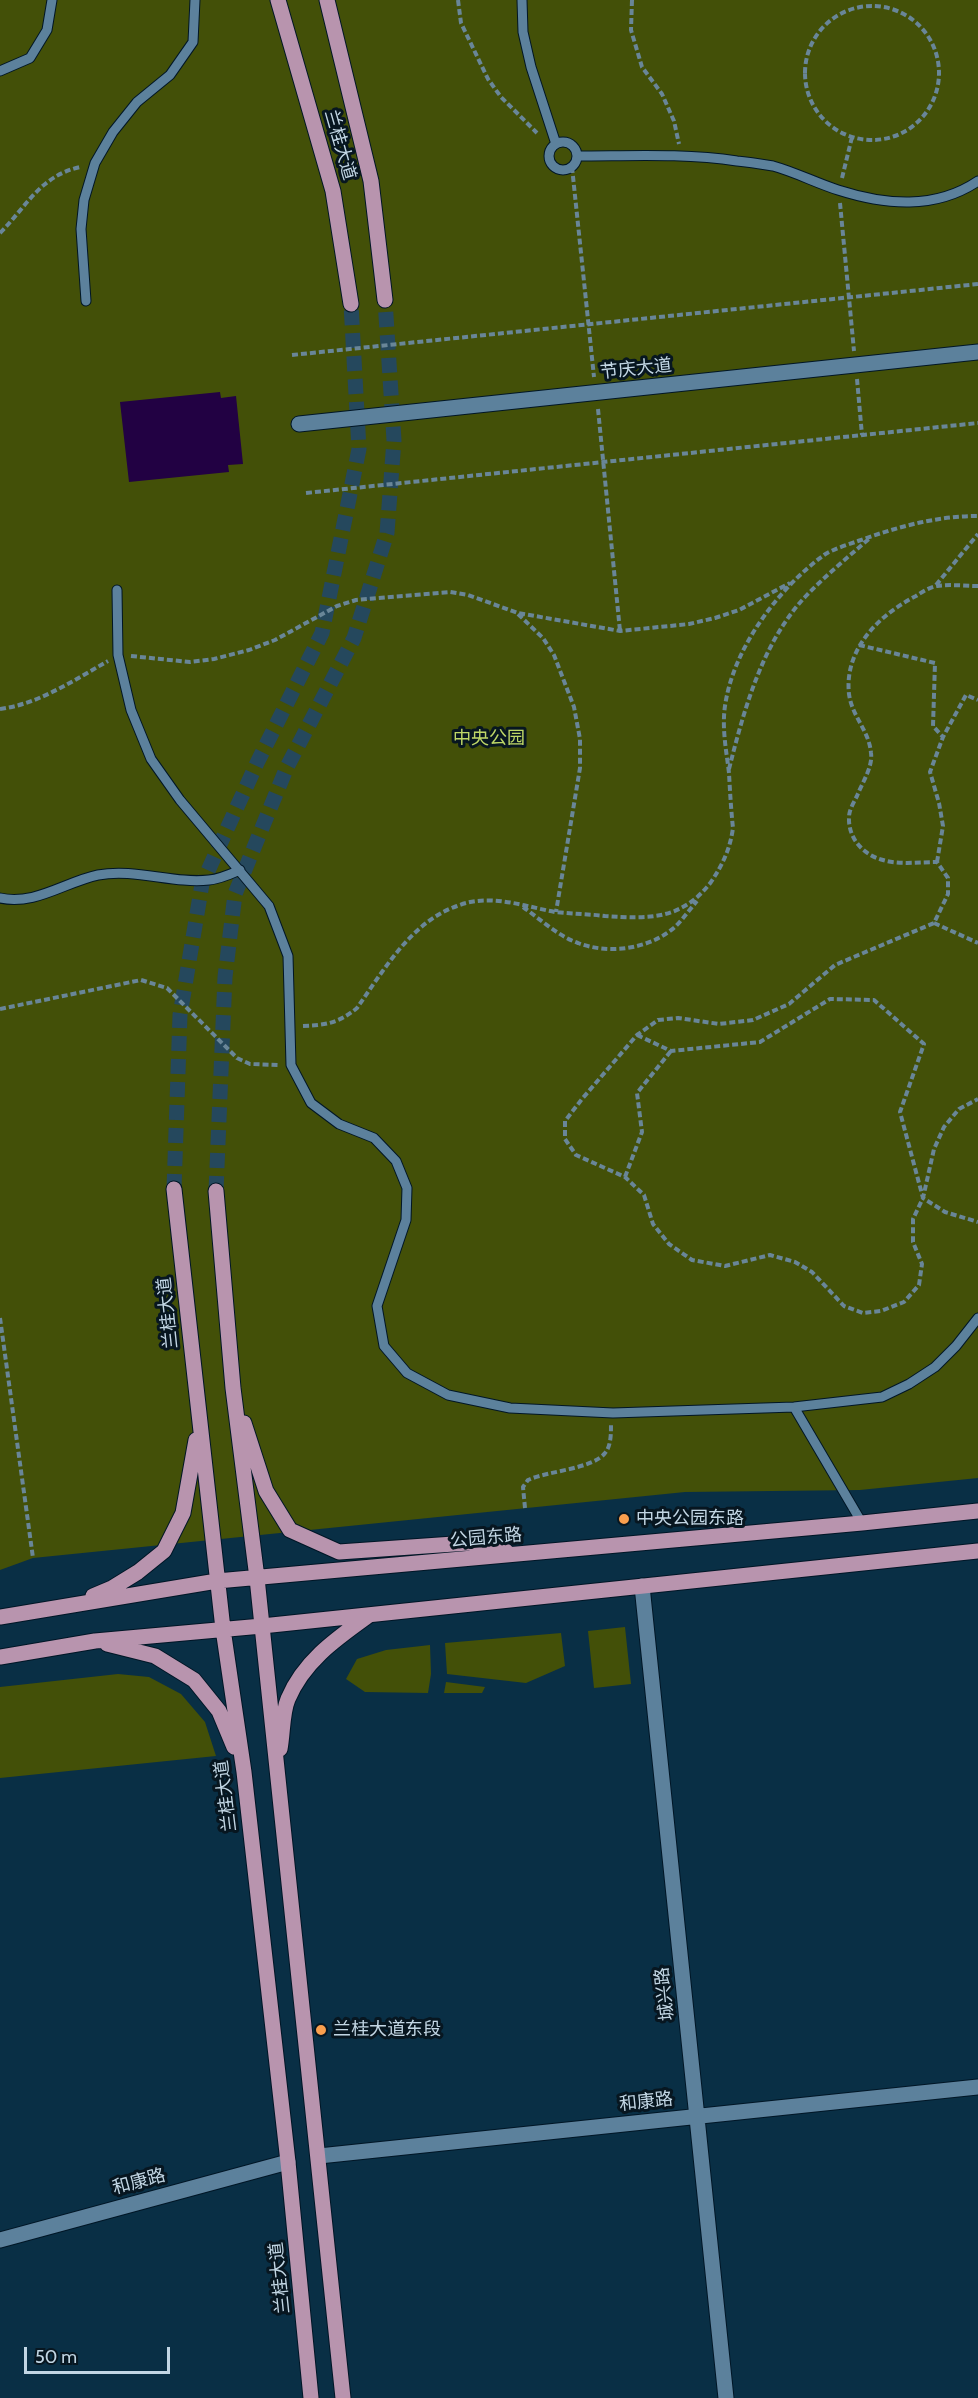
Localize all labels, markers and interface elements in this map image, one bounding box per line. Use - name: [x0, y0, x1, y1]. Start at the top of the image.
- street label: 兰桂大道: [320, 107, 360, 183]
- street label: 节庆大道: [599, 354, 673, 384]
- park label: 中央公园: [453, 728, 525, 750]
- street label: 兰桂大道: [153, 1276, 183, 1350]
- place label: 中央公园东路: [636, 1508, 744, 1530]
- marker: 中央公园东路: [617, 1512, 631, 1526]
- street label: 公园东路: [449, 1524, 523, 1552]
- street label: 兰桂大道: [211, 1759, 241, 1833]
- street label: 城兴路: [651, 1966, 679, 2022]
- place label: 兰桂大道东段: [333, 2019, 441, 2041]
- marker: 兰桂大道东段: [314, 2023, 328, 2037]
- street label: 和康路: [618, 2088, 674, 2116]
- street label: 和康路: [110, 2165, 168, 2199]
- street label: 兰桂大道: [265, 2241, 295, 2315]
- scale bar: [27, 2335, 172, 2373]
- text: 50 m: [35, 2346, 77, 2368]

